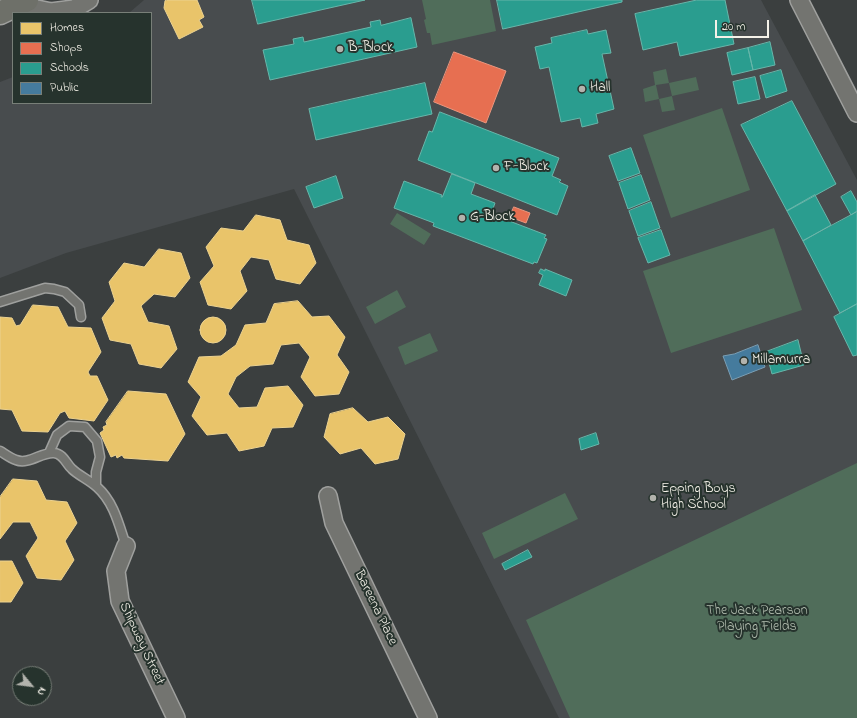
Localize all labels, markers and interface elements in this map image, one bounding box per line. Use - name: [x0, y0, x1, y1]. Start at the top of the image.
- legend: [12, 12, 152, 104]
- scale bar: [717, 12, 771, 38]
- text: 20 m: [722, 18, 745, 36]
- text: Homes: [50, 19, 84, 37]
- text: Shops: [50, 39, 82, 57]
- place label: B-Block: [348, 41, 393, 57]
- marker: B-Block: [335, 44, 345, 54]
- text: Schools: [50, 59, 89, 77]
- text: Public: [50, 79, 79, 97]
- place label: Hall: [590, 81, 610, 97]
- marker: Hall: [577, 84, 587, 94]
- place label: F-Block: [504, 160, 549, 176]
- marker: F-Block: [491, 163, 501, 173]
- place label: G-Block: [470, 210, 515, 226]
- marker: G-Block: [457, 213, 467, 223]
- place label: Millamurra: [752, 353, 810, 369]
- marker: Millamurra: [739, 356, 749, 366]
- place label: Epping Boys High School: [661, 482, 736, 514]
- marker: Epping Boys High School: [648, 493, 658, 503]
- street label: Bareena Place: [350, 568, 400, 648]
- street label: Shipway Street: [115, 600, 167, 688]
- park label: The Jack Pearson Playing Fields: [706, 604, 808, 636]
- north arrow: [12, 666, 52, 706]
- text: N: [33, 684, 50, 698]

